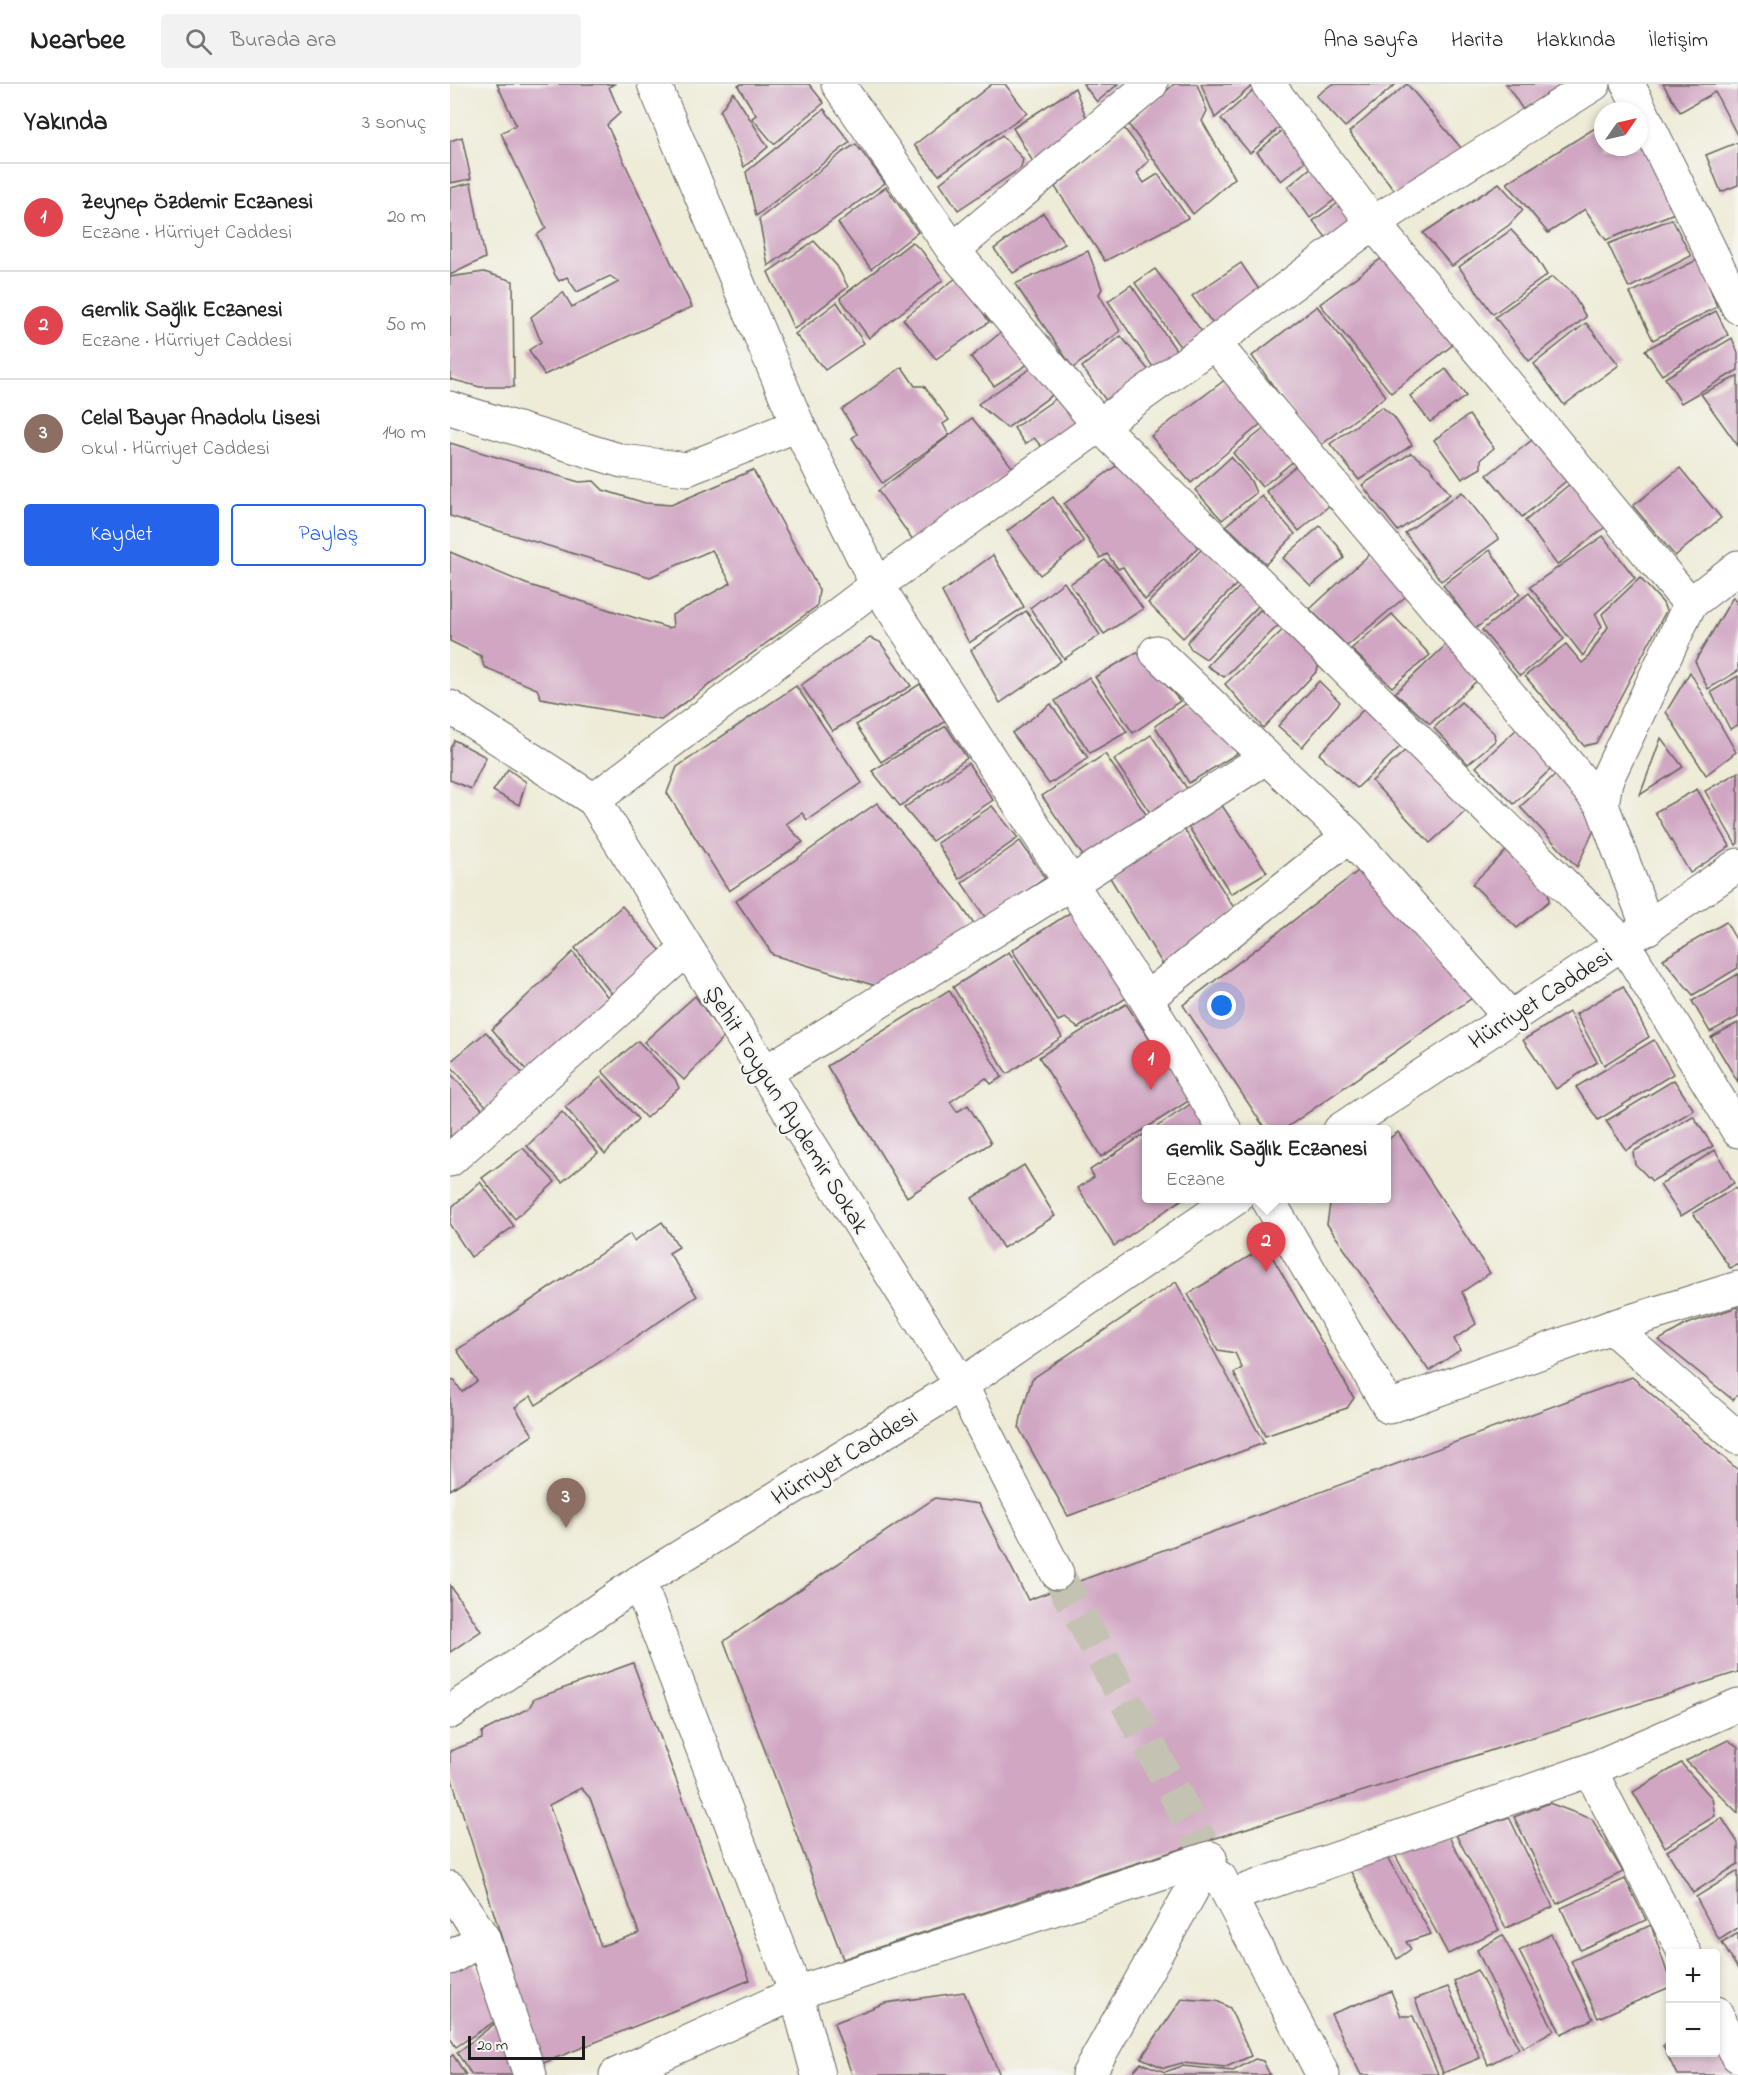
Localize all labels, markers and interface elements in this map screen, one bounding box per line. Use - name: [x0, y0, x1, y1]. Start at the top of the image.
- search box: [161, 14, 581, 68]
- text: Nearbee: [30, 21, 125, 62]
- icon: search: [182, 25, 215, 58]
- text: Burada ara: [230, 25, 336, 57]
- text: Ana sayfa: [1323, 26, 1418, 56]
- text: Harita: [1451, 26, 1503, 56]
- text: Hakkında: [1536, 26, 1616, 56]
- text: İletişim: [1649, 26, 1708, 56]
- north arrow: [1594, 102, 1648, 156]
- text: Yakında: [24, 104, 108, 142]
- text: 3 sonuç: [362, 109, 426, 138]
- text: Zeynep Özdemir Eczanesi: [81, 187, 313, 219]
- text: 1: [40, 203, 47, 232]
- text: 20 m: [387, 203, 426, 232]
- text: Eczane · Hürriyet Caddesi: [81, 219, 292, 248]
- text: Gemlik Sağlık Eczanesi: [81, 295, 282, 327]
- text: 2: [39, 311, 48, 340]
- text: 50 m: [385, 311, 426, 340]
- text: Eczane · Hürriyet Caddesi: [81, 327, 292, 356]
- text: Celal Bayar Anadolu Lisesi: [81, 403, 320, 435]
- text: 3: [39, 419, 48, 448]
- text: 140 m: [382, 419, 426, 448]
- text: Okul · Hürriyet Caddesi: [81, 435, 270, 464]
- button: Kaydet: [24, 504, 219, 566]
- button: Paylaş: [231, 504, 426, 566]
- street label: Hürriyet Caddesi: [1462, 940, 1621, 1061]
- street label: Şehit Toygun Aydemir Sokak: [694, 979, 877, 1242]
- your location: [1207, 991, 1236, 1020]
- pin: 1: [1132, 1040, 1170, 1090]
- popup: [1142, 1125, 1391, 1203]
- text: Gemlik Sağlık Eczanesi: [1166, 1134, 1367, 1166]
- text: Eczane: [1166, 1166, 1225, 1195]
- pin: 2: [1246, 1222, 1286, 1272]
- street label: Hürriyet Caddesi: [765, 1401, 926, 1517]
- pin: 3: [546, 1478, 586, 1528]
- map controls: [1666, 1949, 1720, 2057]
- button: +: [1666, 1949, 1720, 2003]
- button: −: [1666, 2003, 1720, 2057]
- scale bar: [468, 2033, 585, 2060]
- text: 20 m: [477, 2034, 508, 2058]

